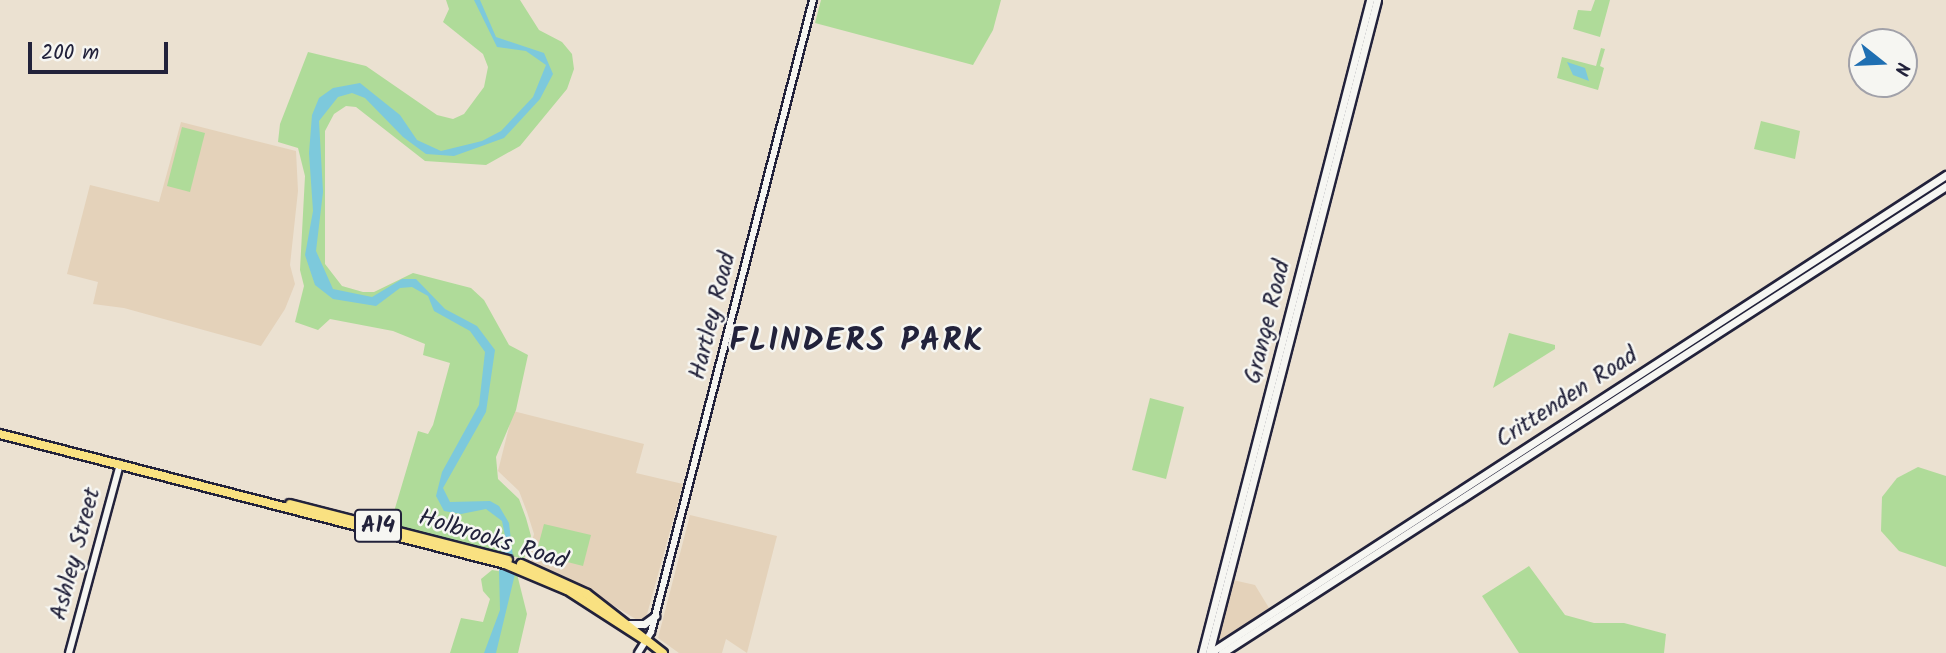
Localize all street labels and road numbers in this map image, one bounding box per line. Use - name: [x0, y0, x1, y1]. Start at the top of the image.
- street label: Hartley Road: [683, 249, 743, 383]
- street label: Grange Road: [1239, 257, 1297, 387]
- street label: Crittenden Road: [1491, 341, 1643, 455]
- street label: Ashley Street: [44, 485, 108, 623]
- street label: Holbrooks Road: [415, 504, 571, 576]
- road number: A14: [354, 506, 402, 546]

